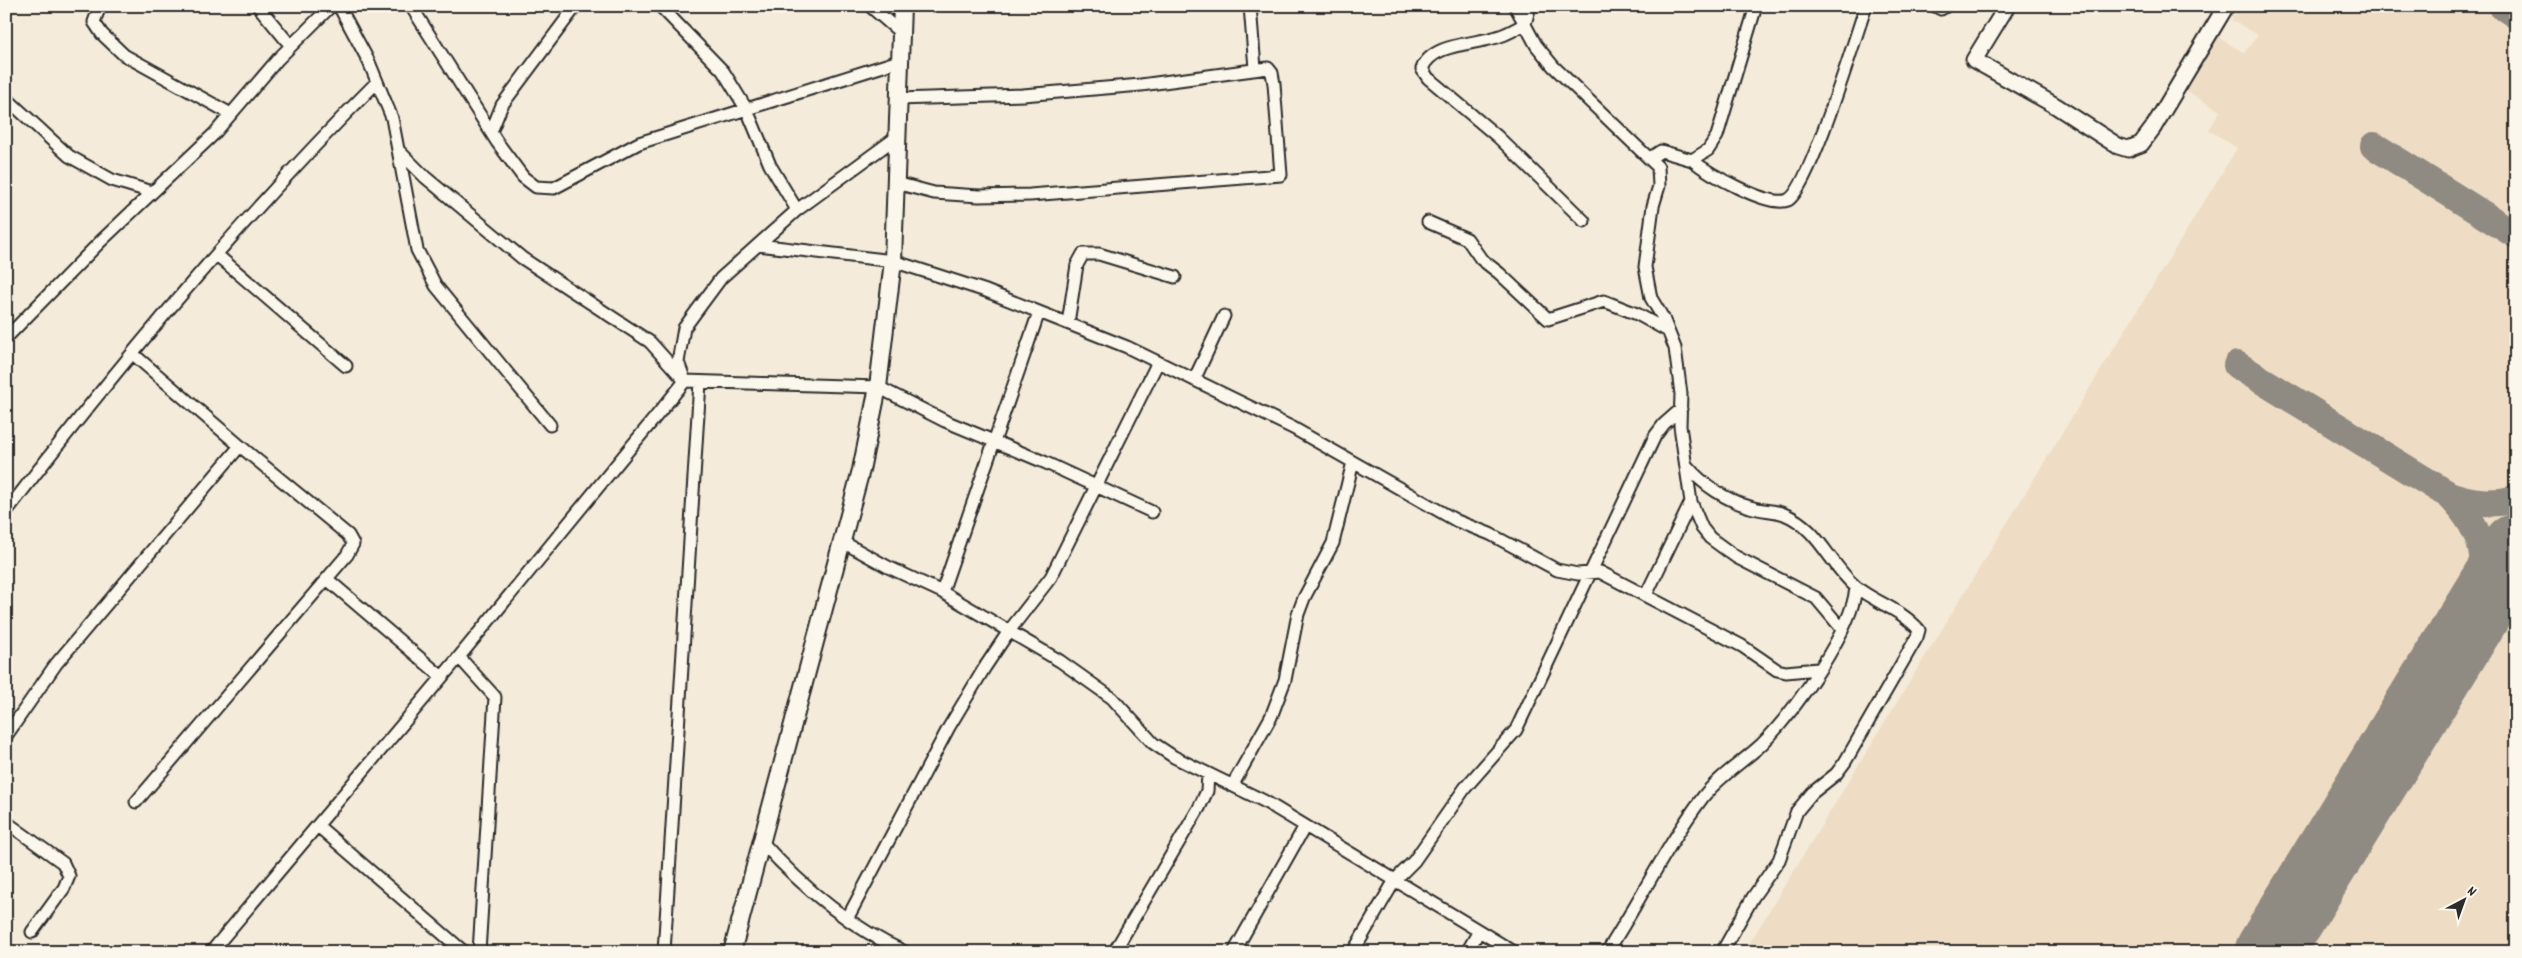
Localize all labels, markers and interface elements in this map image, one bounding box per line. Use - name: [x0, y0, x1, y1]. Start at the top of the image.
- north arrow: [2440, 876, 2490, 926]
- text: N: [2462, 882, 2480, 902]

